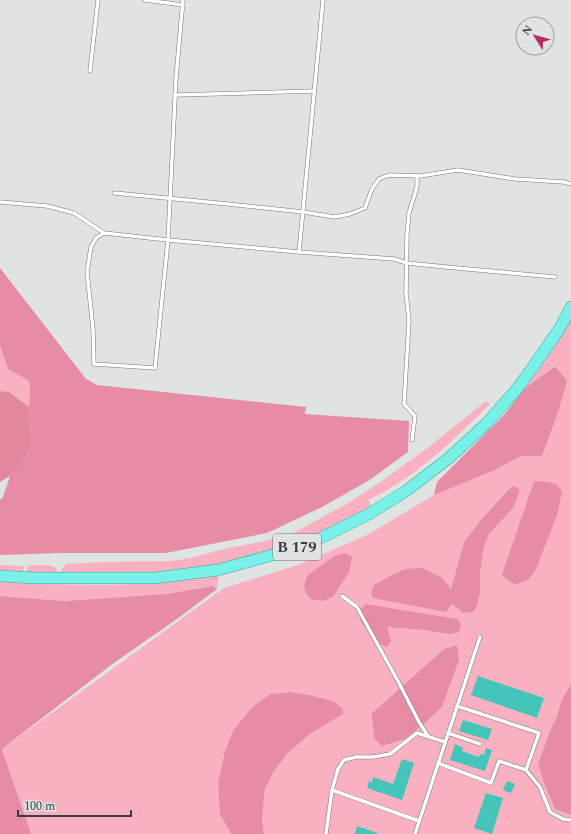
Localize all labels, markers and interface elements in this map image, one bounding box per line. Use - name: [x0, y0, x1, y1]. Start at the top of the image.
- north arrow: [515, 16, 555, 56]
- text: N: [518, 22, 537, 39]
- road number: B 179: [273, 534, 321, 560]
- scale bar: [18, 792, 131, 818]
- text: 100 m: [24, 797, 55, 816]

